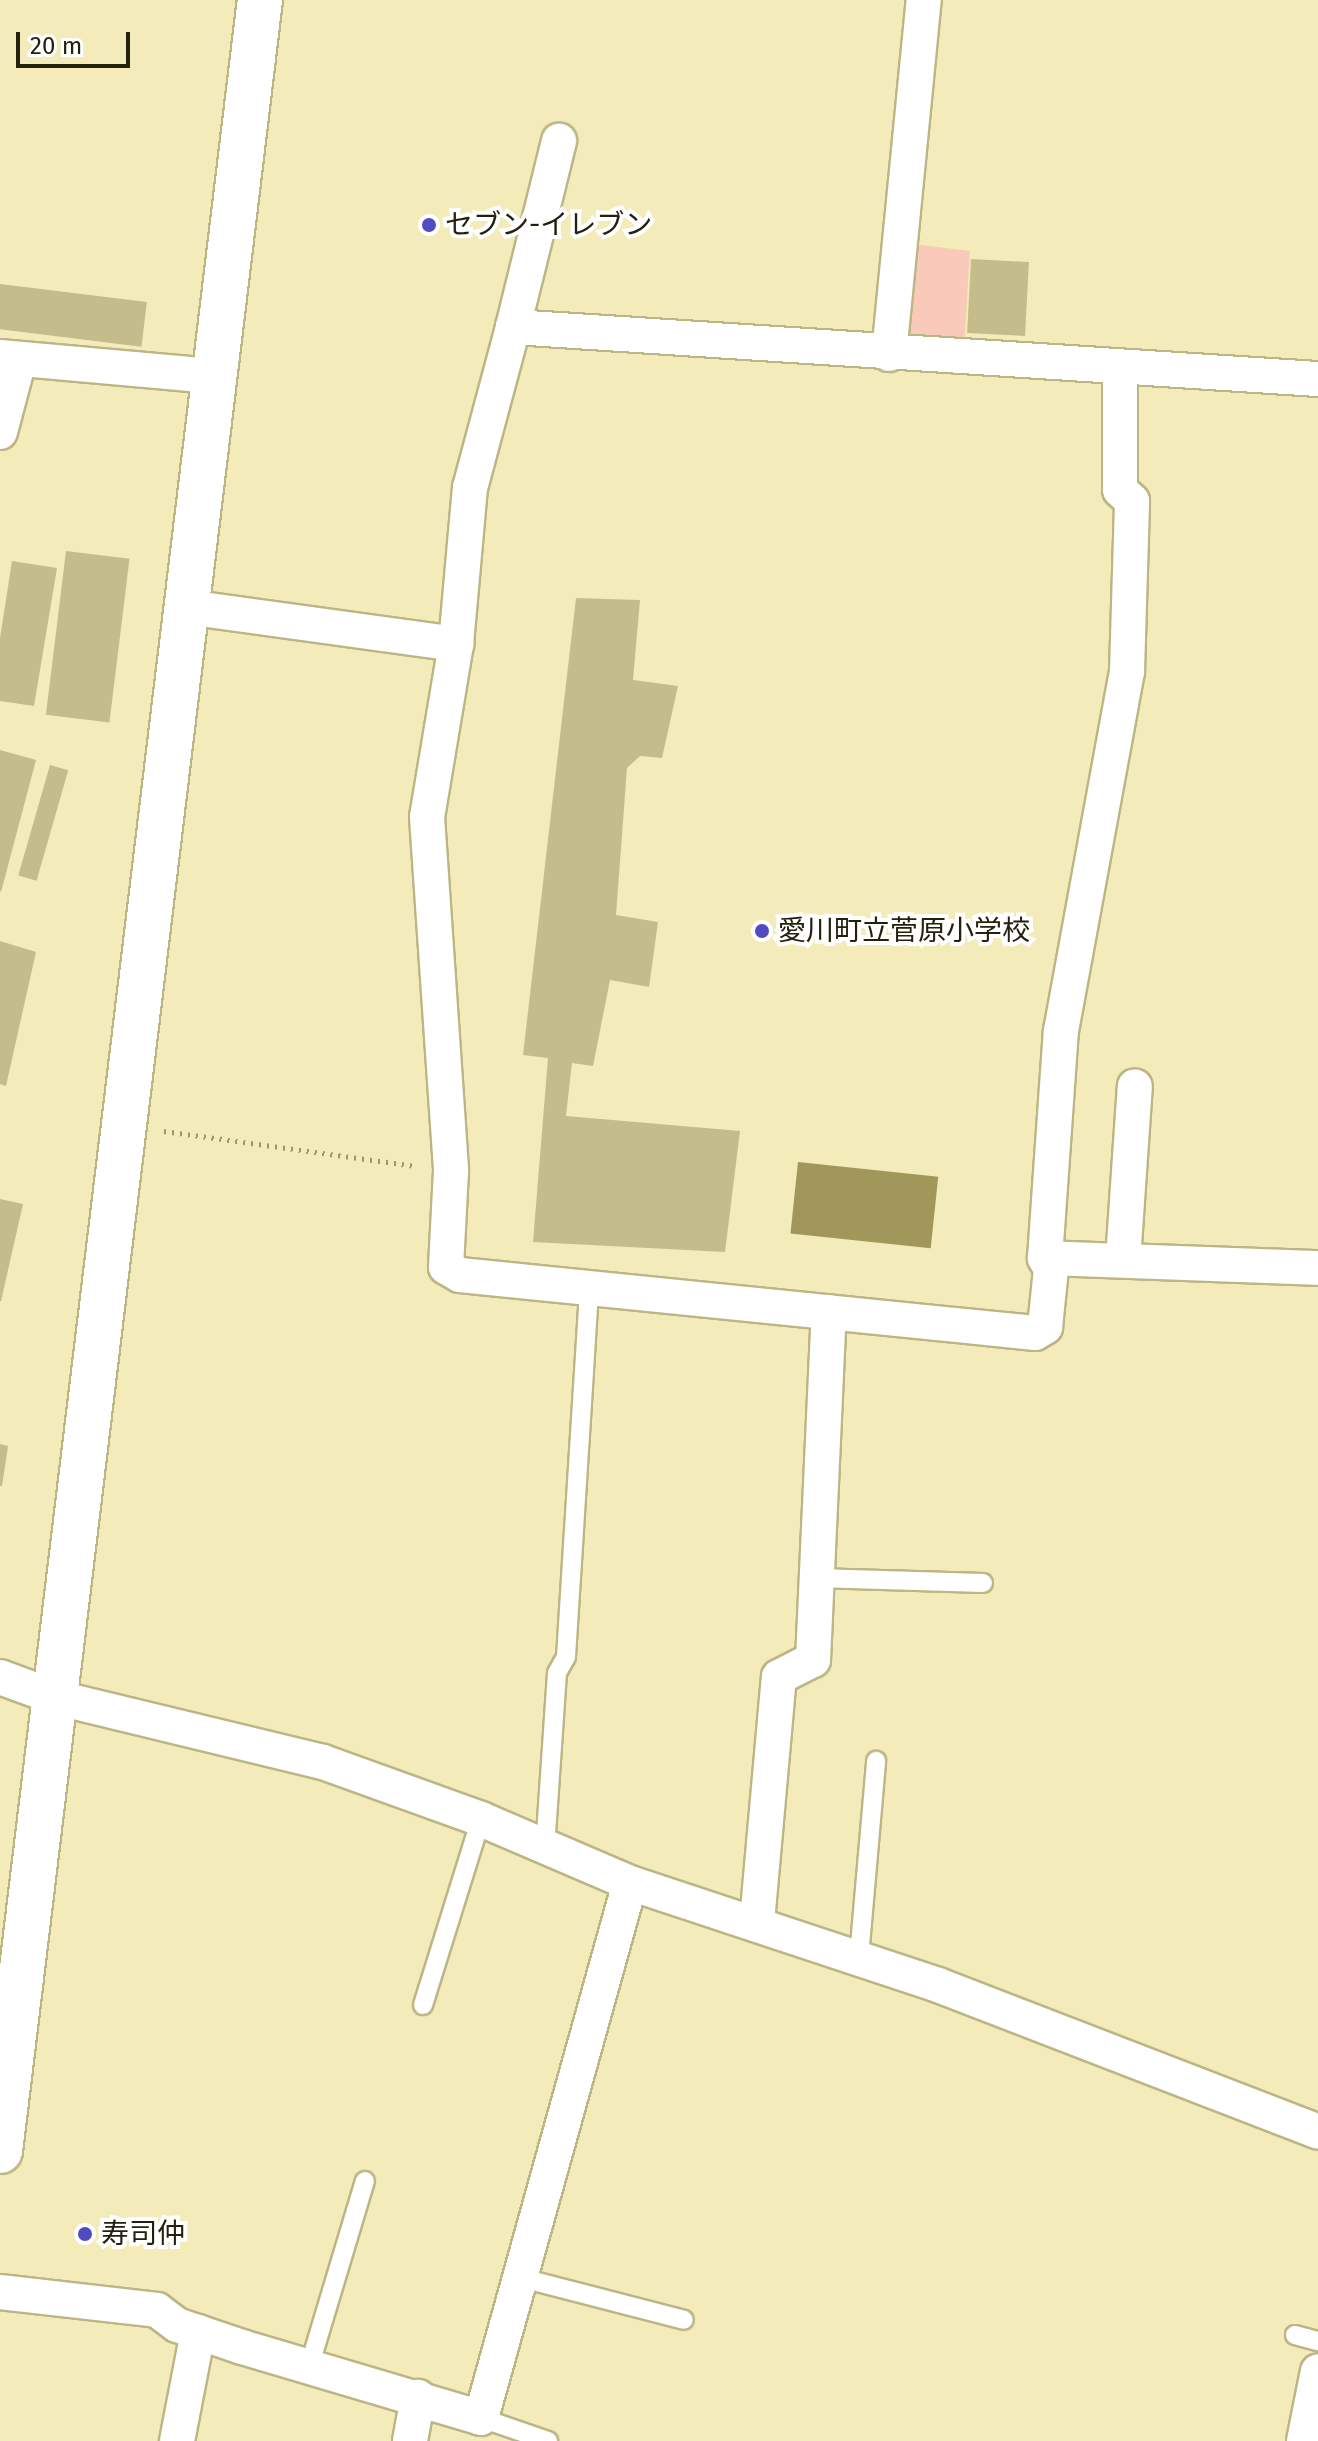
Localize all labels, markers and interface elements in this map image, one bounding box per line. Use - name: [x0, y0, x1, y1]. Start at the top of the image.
- scale bar: [20, 16, 134, 66]
- text: 20 m: [30, 32, 82, 60]
- place label: セブン-イレブン: [445, 208, 652, 242]
- marker: セブン-イレブン: [420, 216, 438, 234]
- place label: 愛川町立菅原小学校: [778, 914, 1030, 948]
- marker: 愛川町立菅原小学校: [753, 922, 771, 940]
- place label: 寿司仲: [101, 2217, 185, 2251]
- marker: 寿司仲: [76, 2225, 94, 2243]

